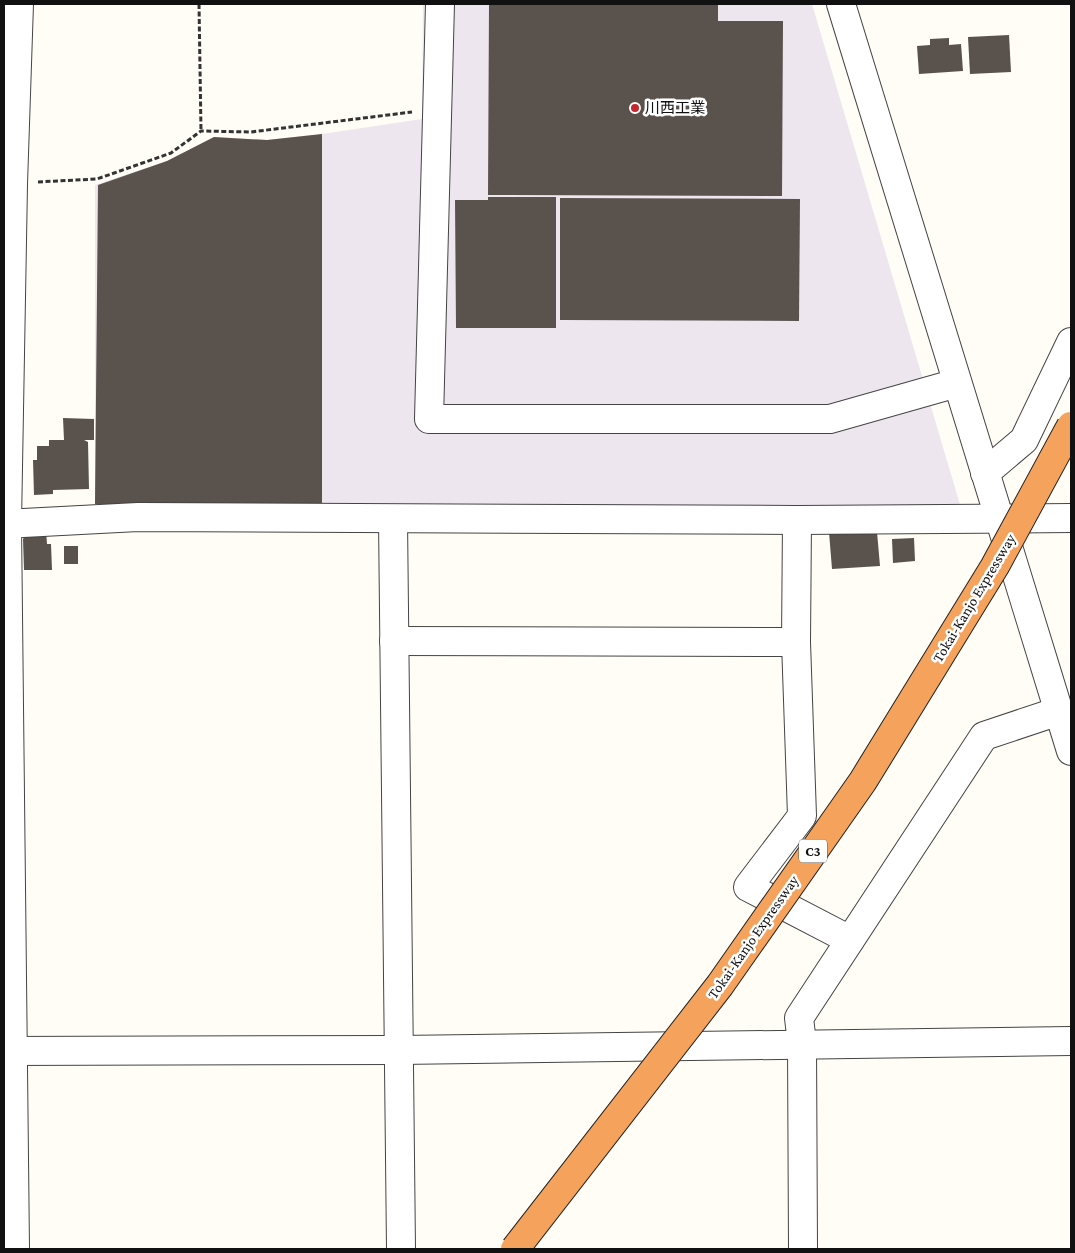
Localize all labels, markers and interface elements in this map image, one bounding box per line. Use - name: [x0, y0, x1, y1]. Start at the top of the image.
- place label: 川西工業: [645, 100, 705, 116]
- marker: 川西工業: [629, 102, 641, 114]
- street label: Tokai-Kanjo Expressway: [929, 531, 1020, 666]
- road number: C3: [799, 839, 827, 862]
- street label: Tokai-Kanjo Expressway: [704, 872, 802, 1002]

